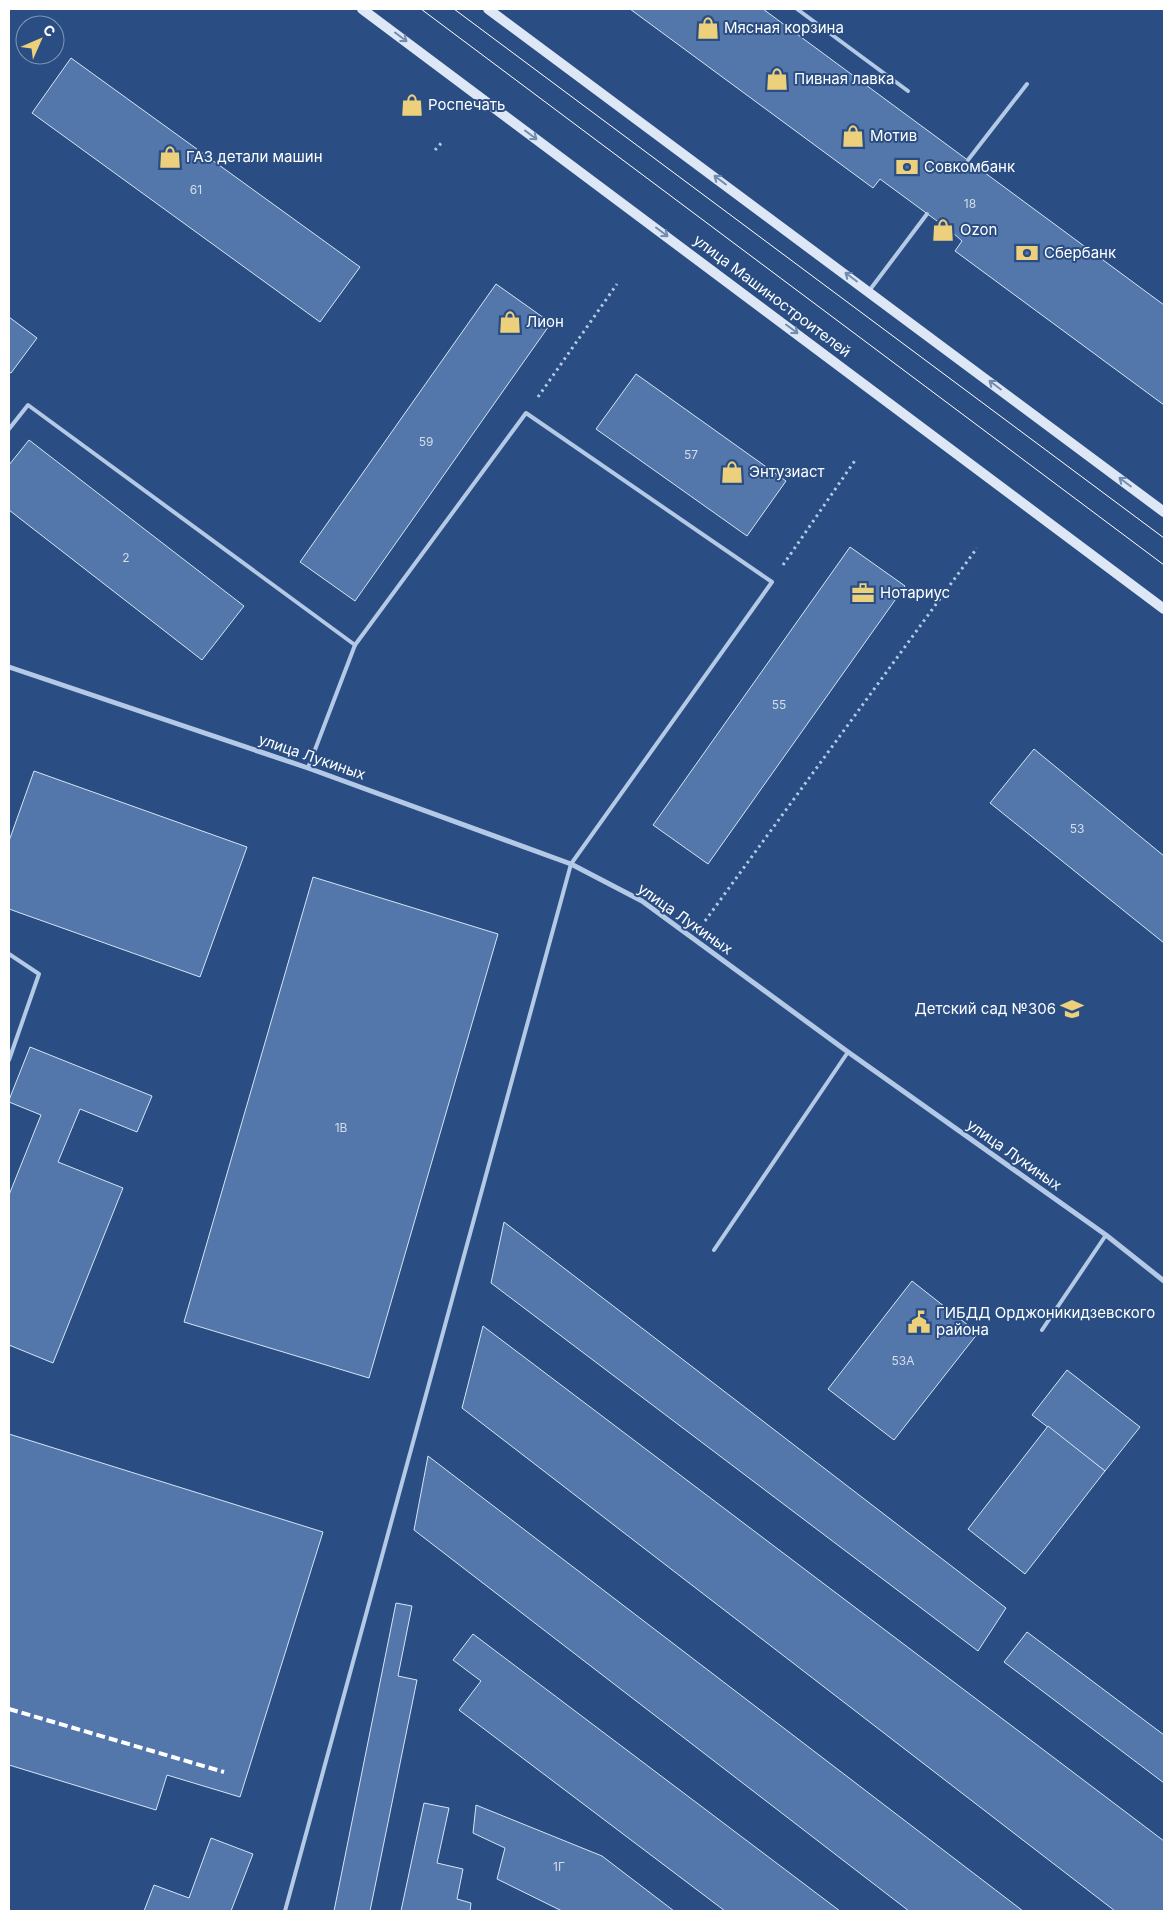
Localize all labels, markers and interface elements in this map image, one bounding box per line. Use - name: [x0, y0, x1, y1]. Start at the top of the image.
- north arrow: [15, 15, 65, 65]
- shop icon: Мясная корзина: [695, 15, 721, 41]
- place label: Мясная корзина: [724, 18, 844, 37]
- text: С: [40, 21, 59, 40]
- one-way arrow: [394, 32, 407, 43]
- shop icon: Пивная лавка: [764, 66, 790, 92]
- place label: Пивная лавка: [794, 69, 894, 88]
- shop icon: Роспечать: [399, 92, 425, 118]
- place label: Роспечать: [428, 95, 505, 114]
- shop icon: Мотив: [840, 123, 866, 149]
- place label: Мотив: [870, 126, 917, 145]
- one-way arrow: [524, 129, 537, 140]
- shop icon: ГАЗ детали машин: [157, 144, 183, 170]
- place label: ГАЗ детали машин: [186, 147, 323, 166]
- bank icon: Совкомбанк: [894, 154, 920, 180]
- place label: Совкомбанк: [924, 157, 1015, 176]
- one-way arrow: [714, 175, 727, 186]
- house number: 61: [190, 182, 202, 197]
- house number: 18: [964, 196, 976, 211]
- shop icon: Ozon: [930, 217, 956, 243]
- place label: Ozon: [960, 220, 997, 239]
- one-way arrow: [655, 227, 669, 237]
- street label: улица Машиностроителей: [690, 230, 855, 361]
- bank icon: Сбербанк: [1014, 240, 1040, 266]
- place label: Сбербанк: [1044, 243, 1116, 262]
- one-way arrow: [844, 272, 858, 282]
- shop icon: Лион: [497, 309, 523, 335]
- place label: Лион: [526, 312, 564, 331]
- one-way arrow: [785, 324, 798, 335]
- one-way arrow: [988, 380, 1002, 390]
- house number: 59: [419, 434, 433, 449]
- house number: 57: [684, 447, 698, 462]
- shop icon: Энтузиаст: [719, 459, 745, 485]
- place label: Энтузиаст: [749, 462, 824, 481]
- one-way arrow: [1119, 477, 1132, 488]
- house number: 2: [122, 550, 130, 565]
- office icon: Нотариус: [850, 580, 876, 606]
- place label: Нотариус: [880, 583, 950, 602]
- house number: 55: [772, 697, 786, 712]
- street label: улица Лукиных: [256, 729, 368, 784]
- house number: 53: [1070, 821, 1084, 836]
- street label: улица Лукиных: [634, 879, 736, 958]
- school or university icon: Детский сад №306: [1059, 996, 1085, 1022]
- place label: Детский сад №306: [914, 999, 1056, 1018]
- street label: улица Лукиных: [963, 1115, 1065, 1194]
- house number: 1В: [335, 1120, 348, 1135]
- place label: ГИБДД Орджоникидзевского района: [936, 1303, 1155, 1339]
- public building icon: ГИБДД Орджоникидзевского района: [906, 1309, 932, 1335]
- house number: 53А: [892, 1353, 915, 1368]
- house number: 1Г: [553, 1859, 565, 1874]

